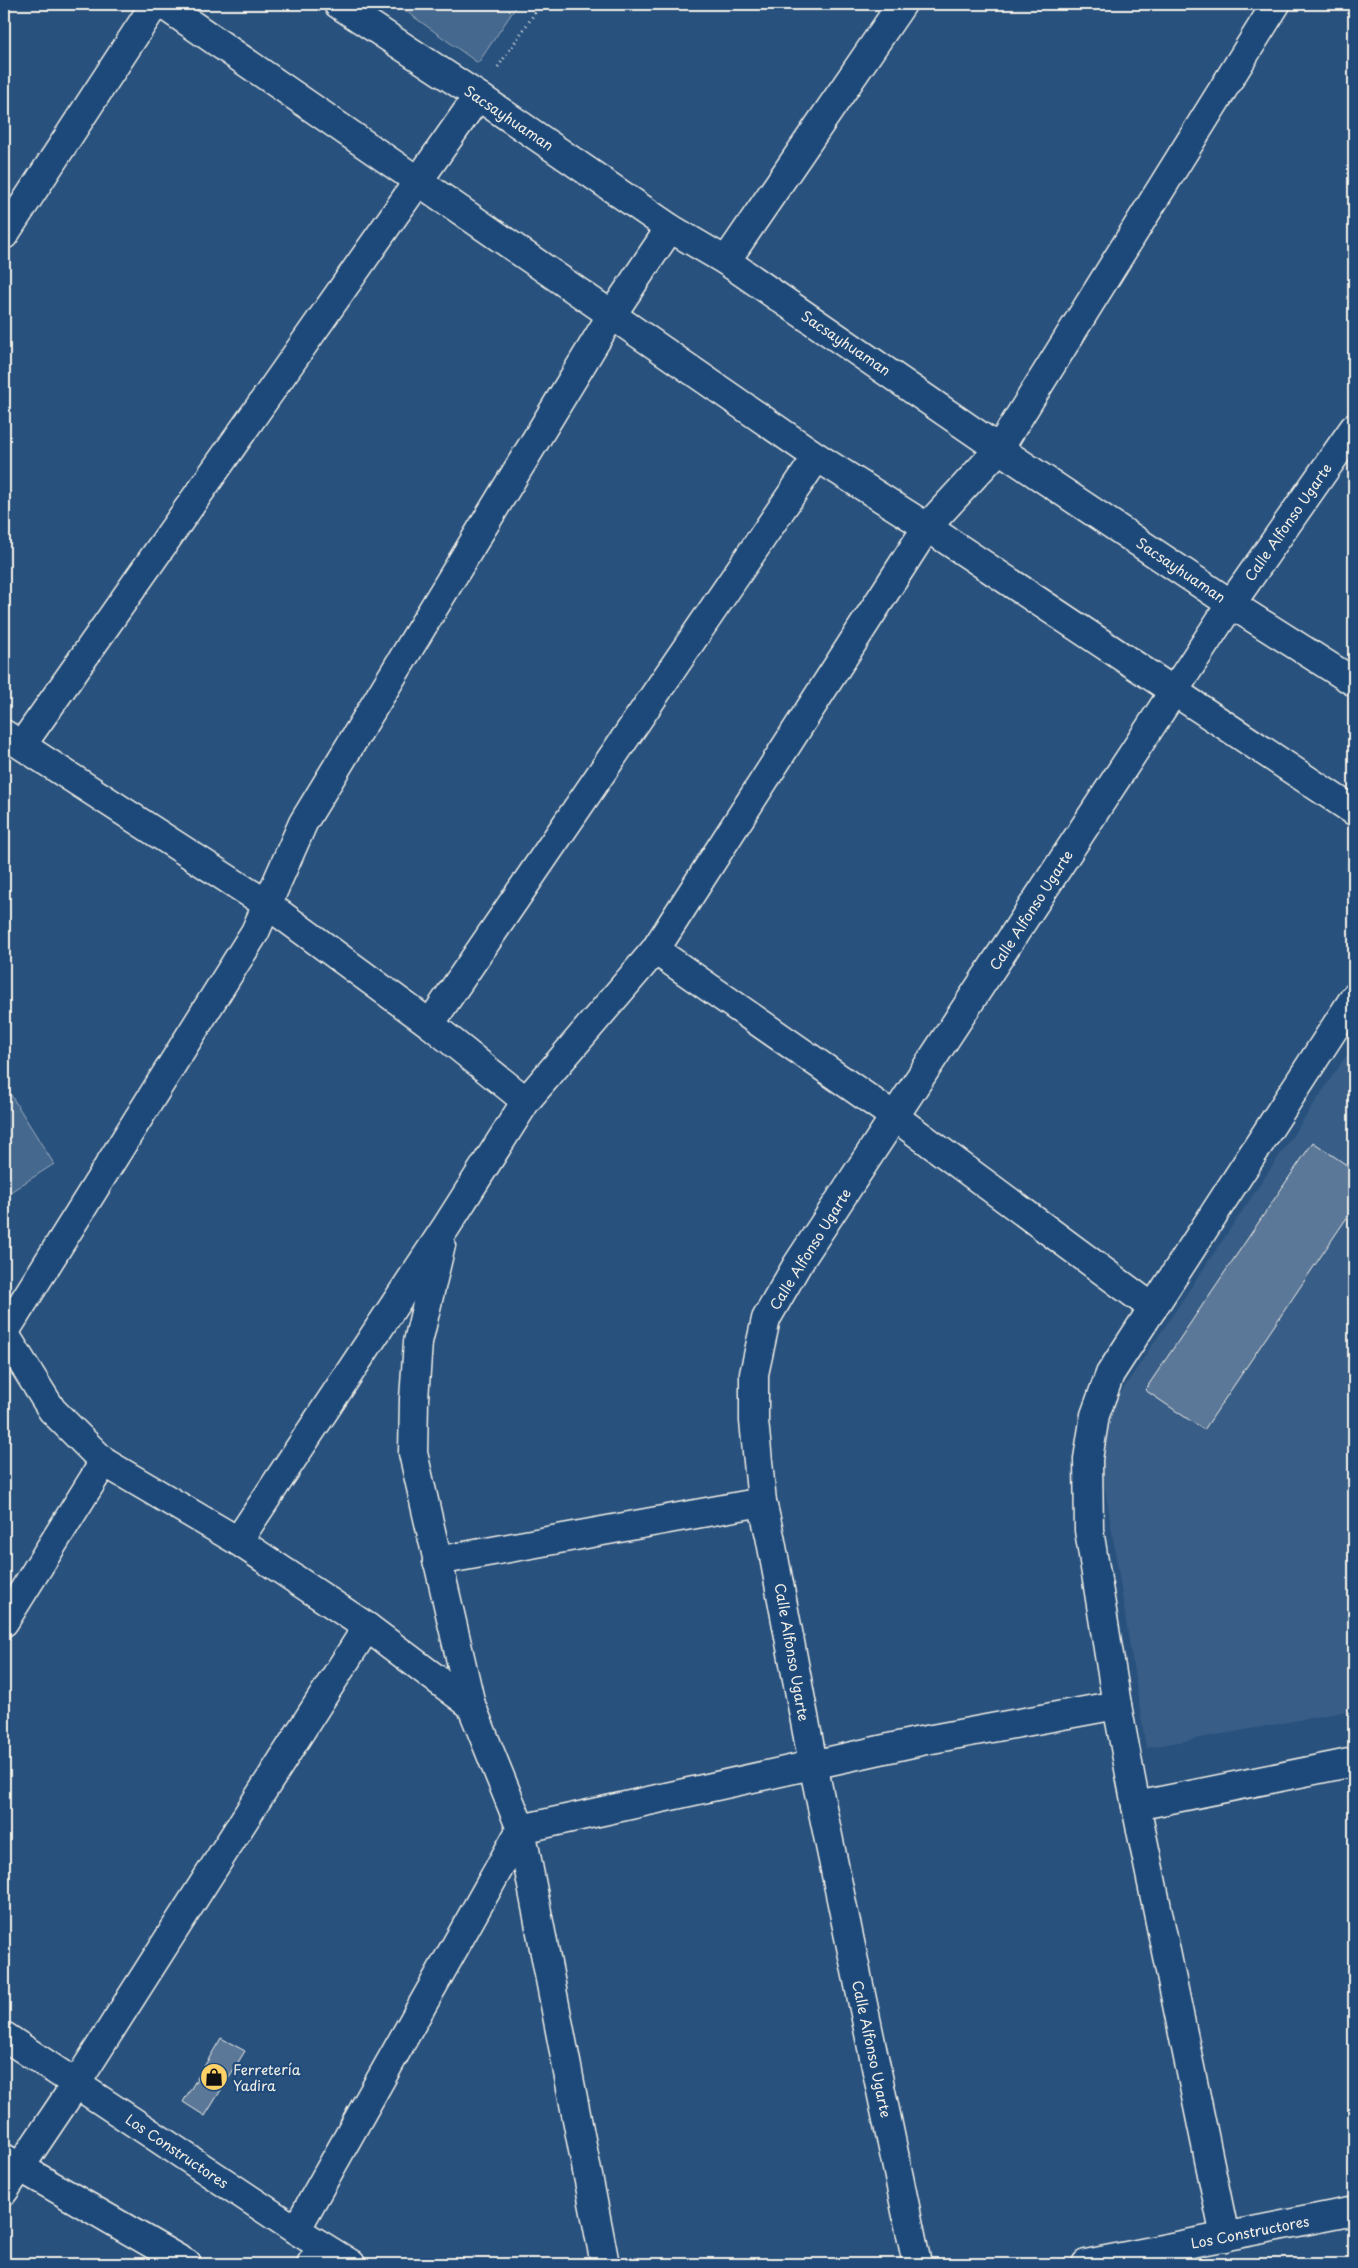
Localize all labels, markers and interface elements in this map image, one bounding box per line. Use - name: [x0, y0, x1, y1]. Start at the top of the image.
- street label: Sacsayhuaman: [460, 80, 558, 156]
- street label: Sacsayhuaman: [797, 305, 895, 381]
- street label: Calle Alfonso Ugarte: [1239, 459, 1337, 585]
- street label: Sacsayhuaman: [1132, 532, 1230, 608]
- street label: Calle Alfonso Ugarte: [984, 846, 1078, 974]
- street label: Calle Alfonso Ugarte: [764, 1184, 856, 1314]
- street label: Calle Alfonso Ugarte: [770, 1581, 814, 1723]
- street label: Calle Alfonso Ugarte: [847, 1978, 897, 2120]
- place label: Ferretería Yadira: [233, 2059, 301, 2096]
- shop icon: Ferretería Yadira: [199, 2062, 229, 2092]
- street label: Los Constructores: [121, 2109, 233, 2193]
- street label: Los Constructores: [1189, 2210, 1311, 2254]

